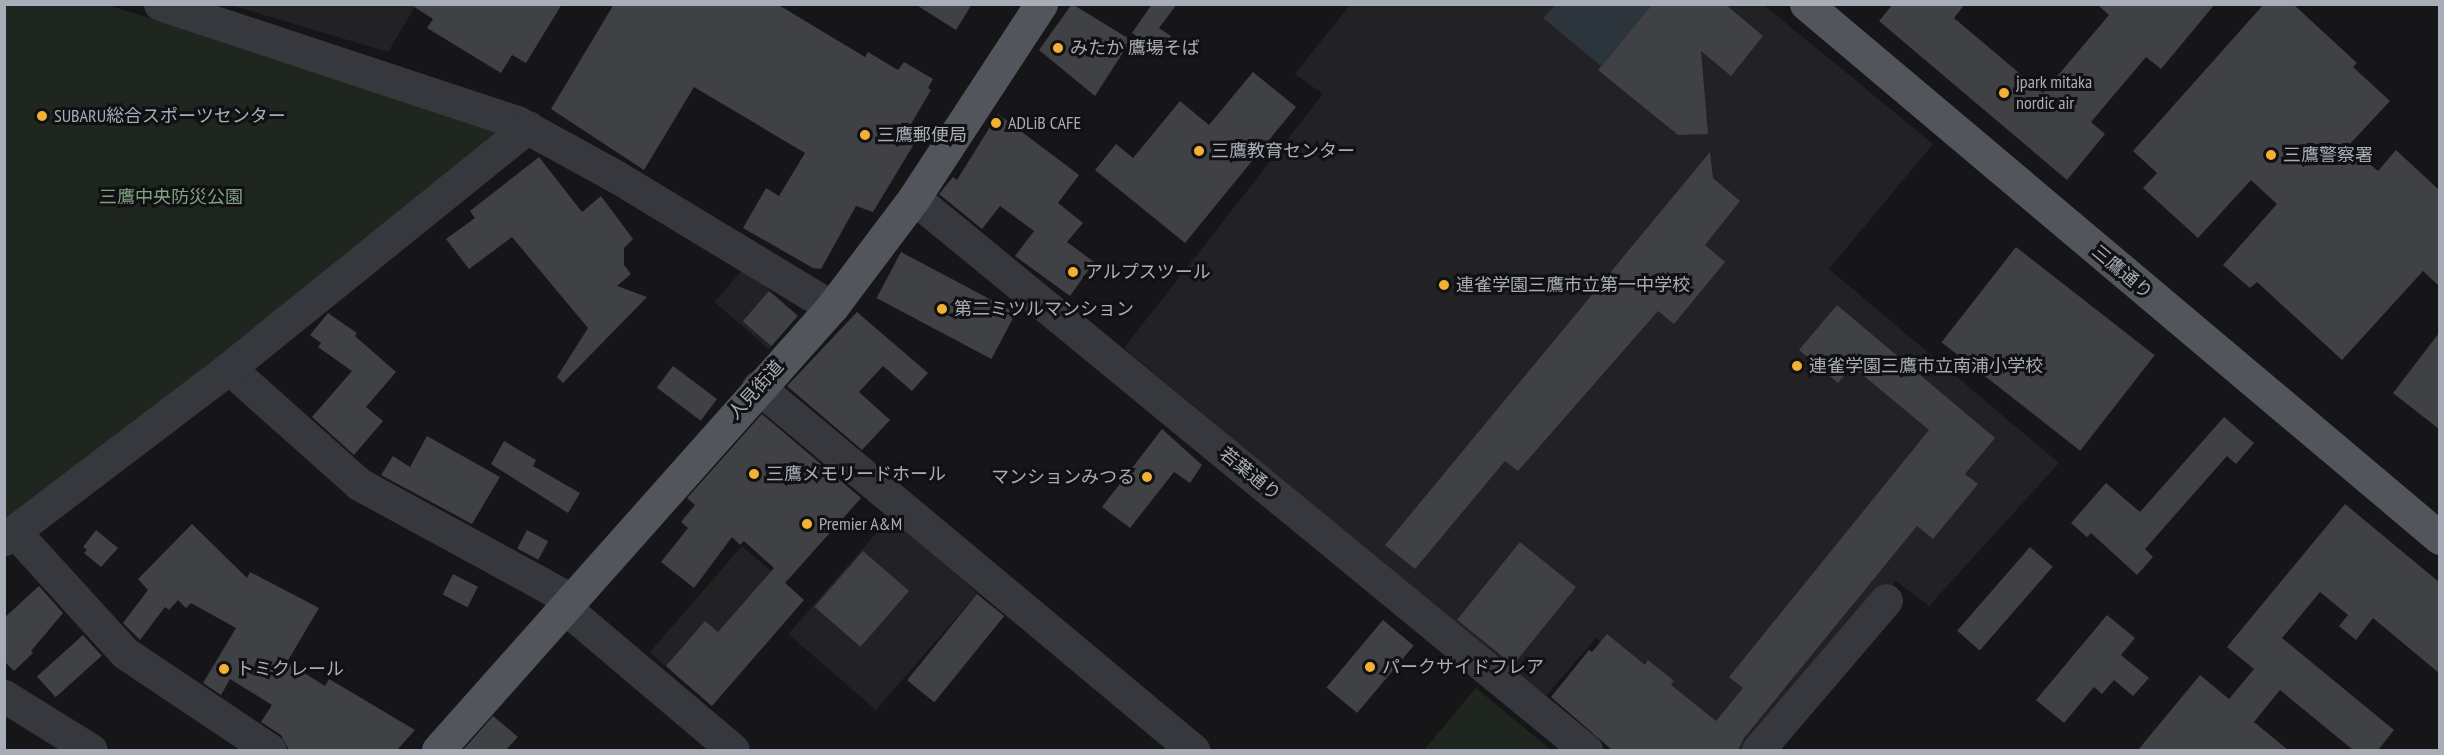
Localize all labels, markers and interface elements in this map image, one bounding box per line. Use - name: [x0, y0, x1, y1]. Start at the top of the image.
- place label: みたか 鷹場そば: [1070, 37, 1200, 59]
- marker: みたか 鷹場そば: [1051, 41, 1065, 55]
- place label: jpark mitaka nordic air: [2016, 72, 2093, 115]
- marker: jpark mitaka nordic air: [1997, 86, 2011, 100]
- place label: SUBARU総合スポーツセンター: [54, 105, 286, 127]
- marker: SUBARU総合スポーツセンター: [35, 109, 49, 123]
- place label: ADLiB CAFE: [1008, 112, 1081, 134]
- marker: ADLiB CAFE: [989, 116, 1003, 130]
- place label: 三鷹郵便局: [877, 124, 967, 146]
- marker: 三鷹郵便局: [858, 128, 872, 142]
- place label: 三鷹教育センター: [1211, 140, 1355, 162]
- marker: 三鷹教育センター: [1192, 144, 1206, 158]
- place label: 三鷹警察署: [2283, 144, 2373, 166]
- marker: 三鷹警察署: [2264, 148, 2278, 162]
- park label: 三鷹中央防災公園: [99, 186, 243, 208]
- street label: 三鷹通り: [2087, 241, 2157, 303]
- place label: アルプスツール: [1085, 261, 1211, 283]
- marker: アルプスツール: [1066, 265, 1080, 279]
- place label: 連雀学園三鷹市立第一中学校: [1456, 274, 1690, 296]
- marker: 連雀学園三鷹市立第一中学校: [1437, 278, 1451, 292]
- place label: 第二ミツルマンション: [954, 298, 1134, 320]
- marker: 第二ミツルマンション: [935, 302, 949, 316]
- place label: 連雀学園三鷹市立南浦小学校: [1809, 355, 2043, 377]
- street label: 人見街道: [724, 356, 788, 424]
- marker: 連雀学園三鷹市立南浦小学校: [1790, 359, 1804, 373]
- street label: 若葉通り: [1215, 443, 1285, 505]
- place label: 三鷹メモリードホール: [766, 463, 946, 485]
- place label: マンションみつる: [991, 466, 1135, 488]
- marker: 三鷹メモリードホール: [747, 467, 761, 481]
- marker: マンションみつる: [1140, 470, 1154, 484]
- place label: Premier A&M: [819, 513, 903, 535]
- marker: Premier A&M: [800, 517, 814, 531]
- place label: パークサイドフレア: [1382, 656, 1544, 678]
- place label: トミクレール: [236, 658, 344, 680]
- marker: パークサイドフレア: [1363, 660, 1377, 674]
- marker: トミクレール: [217, 662, 231, 676]

